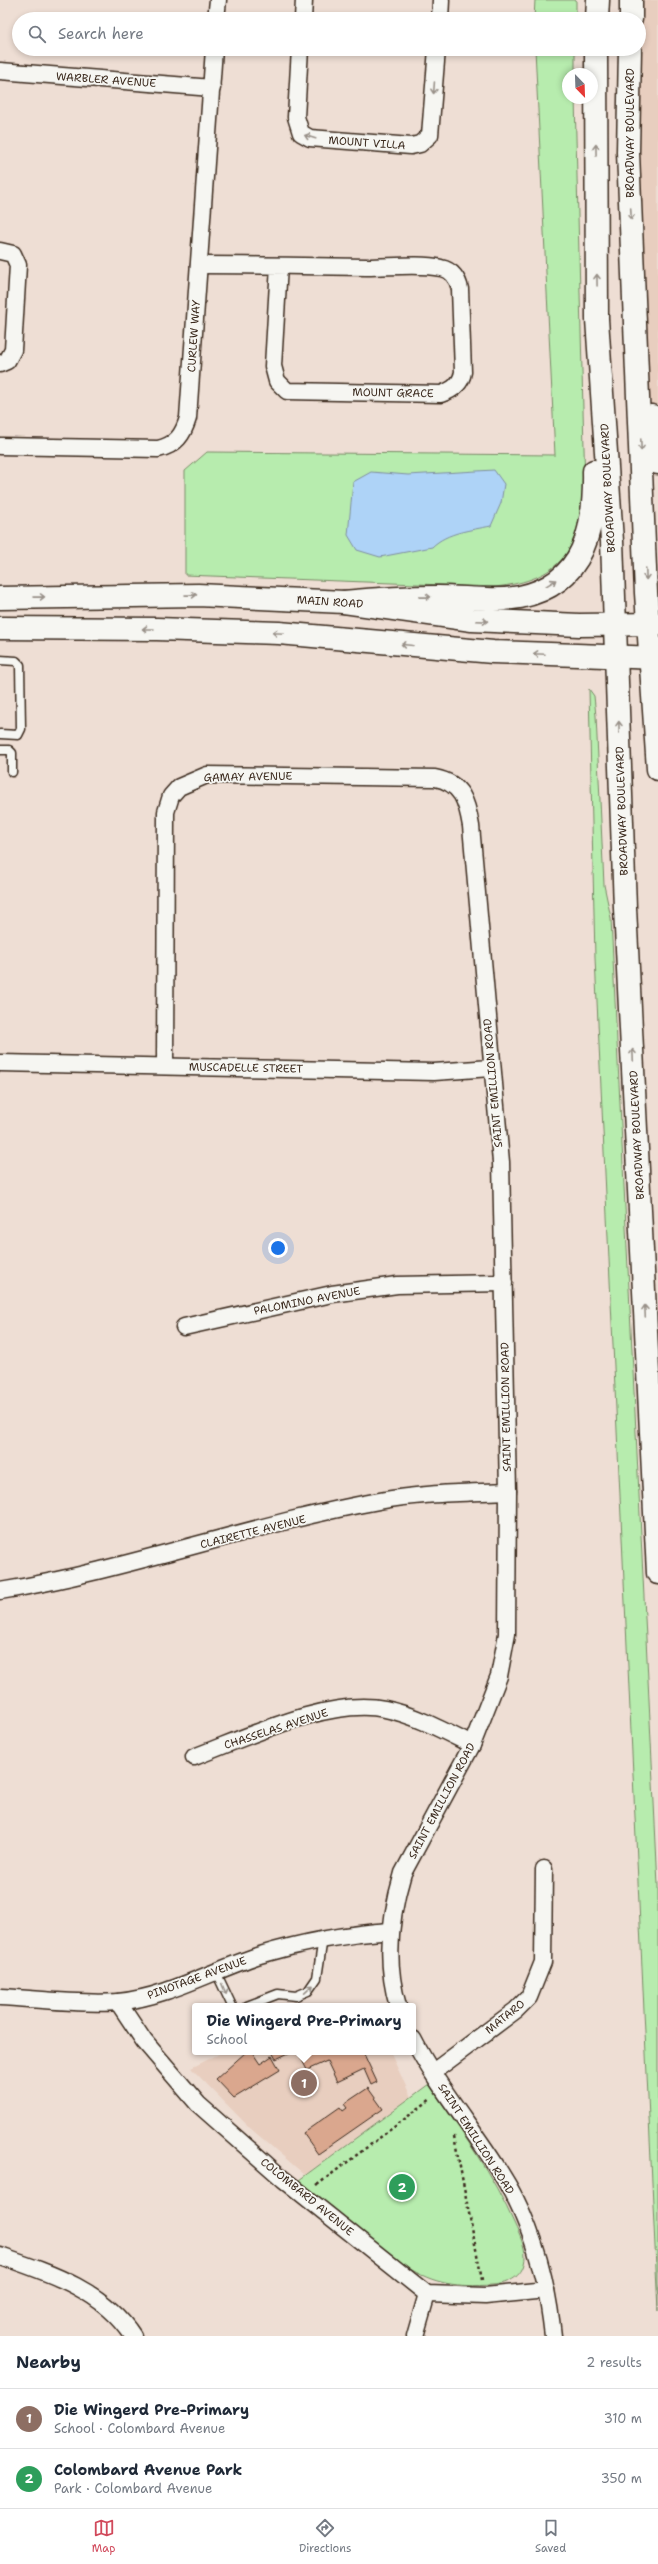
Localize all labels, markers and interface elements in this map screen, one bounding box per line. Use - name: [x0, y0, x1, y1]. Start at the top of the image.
- search box: [12, 12, 646, 56]
- icon: search: [26, 23, 48, 45]
- text: Search here: [58, 24, 144, 44]
- north arrow: [562, 68, 598, 104]
- street label: BROADWAY BOULEVARD: [623, 68, 638, 198]
- street label: WARBLER AVENUE: [55, 69, 157, 91]
- one-way arrow: [431, 81, 438, 94]
- one-way arrow: [304, 133, 317, 140]
- street label: MOUNT VILLA: [328, 133, 406, 153]
- one-way arrow: [592, 144, 600, 157]
- one-way arrow: [628, 207, 635, 220]
- one-way arrow: [593, 274, 601, 287]
- street label: CURLEW WAY: [184, 299, 204, 373]
- street label: MOUNT GRACE: [352, 385, 434, 401]
- street label: BROADWAY BOULEVARD: [597, 423, 619, 553]
- one-way arrow: [637, 438, 645, 451]
- one-way arrow: [642, 567, 649, 580]
- one-way arrow: [545, 579, 556, 587]
- one-way arrow: [184, 591, 197, 599]
- street label: MAIN ROAD: [296, 592, 364, 612]
- one-way arrow: [418, 593, 431, 601]
- one-way arrow: [32, 594, 45, 601]
- one-way arrow: [475, 617, 488, 624]
- one-way arrow: [142, 625, 155, 633]
- one-way arrow: [272, 629, 285, 637]
- one-way arrow: [401, 641, 414, 648]
- one-way arrow: [533, 651, 546, 658]
- one-way arrow: [615, 721, 622, 734]
- street label: BROADWAY BOULEVARD: [612, 746, 632, 876]
- street label: GAMAY AVENUE: [203, 769, 293, 785]
- street label: SAINT EMILLION ROAD: [480, 1018, 506, 1148]
- one-way arrow: [629, 1049, 636, 1062]
- street label: MUSCADELLE STREET: [189, 1060, 303, 1076]
- street label: BROADWAY BOULEVARD: [626, 1070, 648, 1200]
- your location: [268, 1238, 288, 1258]
- street label: PALOMINO AVENUE: [252, 1283, 362, 1319]
- one-way arrow: [641, 1305, 649, 1318]
- street label: SAINT EMILLION ROAD: [497, 1342, 515, 1472]
- street label: CLAIRETTE AVENUE: [199, 1512, 308, 1552]
- street label: CHASSELAS AVENUE: [222, 1705, 330, 1753]
- street label: SAINT EMILLION ROAD: [405, 1740, 479, 1862]
- street label: PINOTAGE AVENUE: [145, 1953, 249, 2003]
- one-way arrow: [220, 1983, 228, 1995]
- one-way arrow: [304, 1984, 314, 1993]
- street label: MATARO: [482, 1996, 528, 2038]
- popup: [192, 2003, 416, 2055]
- text: Die Wingerd Pre-Primary: [206, 2011, 402, 2031]
- text: School: [206, 2031, 247, 2048]
- pin: 1: [291, 2068, 317, 2098]
- street label: SAINT EMILLION ROAD: [434, 2081, 518, 2197]
- street label: COLOMBARD AVENUE: [257, 2155, 357, 2239]
- pin: 2: [389, 2172, 415, 2202]
- text: Nearby: [16, 2351, 81, 2373]
- text: 2 results: [586, 2354, 642, 2371]
- text: Die Wingerd Pre-Primary: [54, 2400, 249, 2420]
- text: 1: [26, 2410, 32, 2427]
- text: 310 m: [604, 2410, 642, 2427]
- text: School · Colombard Avenue: [54, 2420, 225, 2437]
- text: Colombard Avenue Park: [54, 2460, 242, 2480]
- text: 2: [24, 2470, 34, 2487]
- text: 350 m: [601, 2470, 642, 2487]
- text: Park · Colombard Avenue: [54, 2480, 212, 2497]
- tab: Map: [92, 2517, 115, 2556]
- tab: Directions: [299, 2517, 351, 2556]
- tab: Saved: [535, 2517, 566, 2556]

